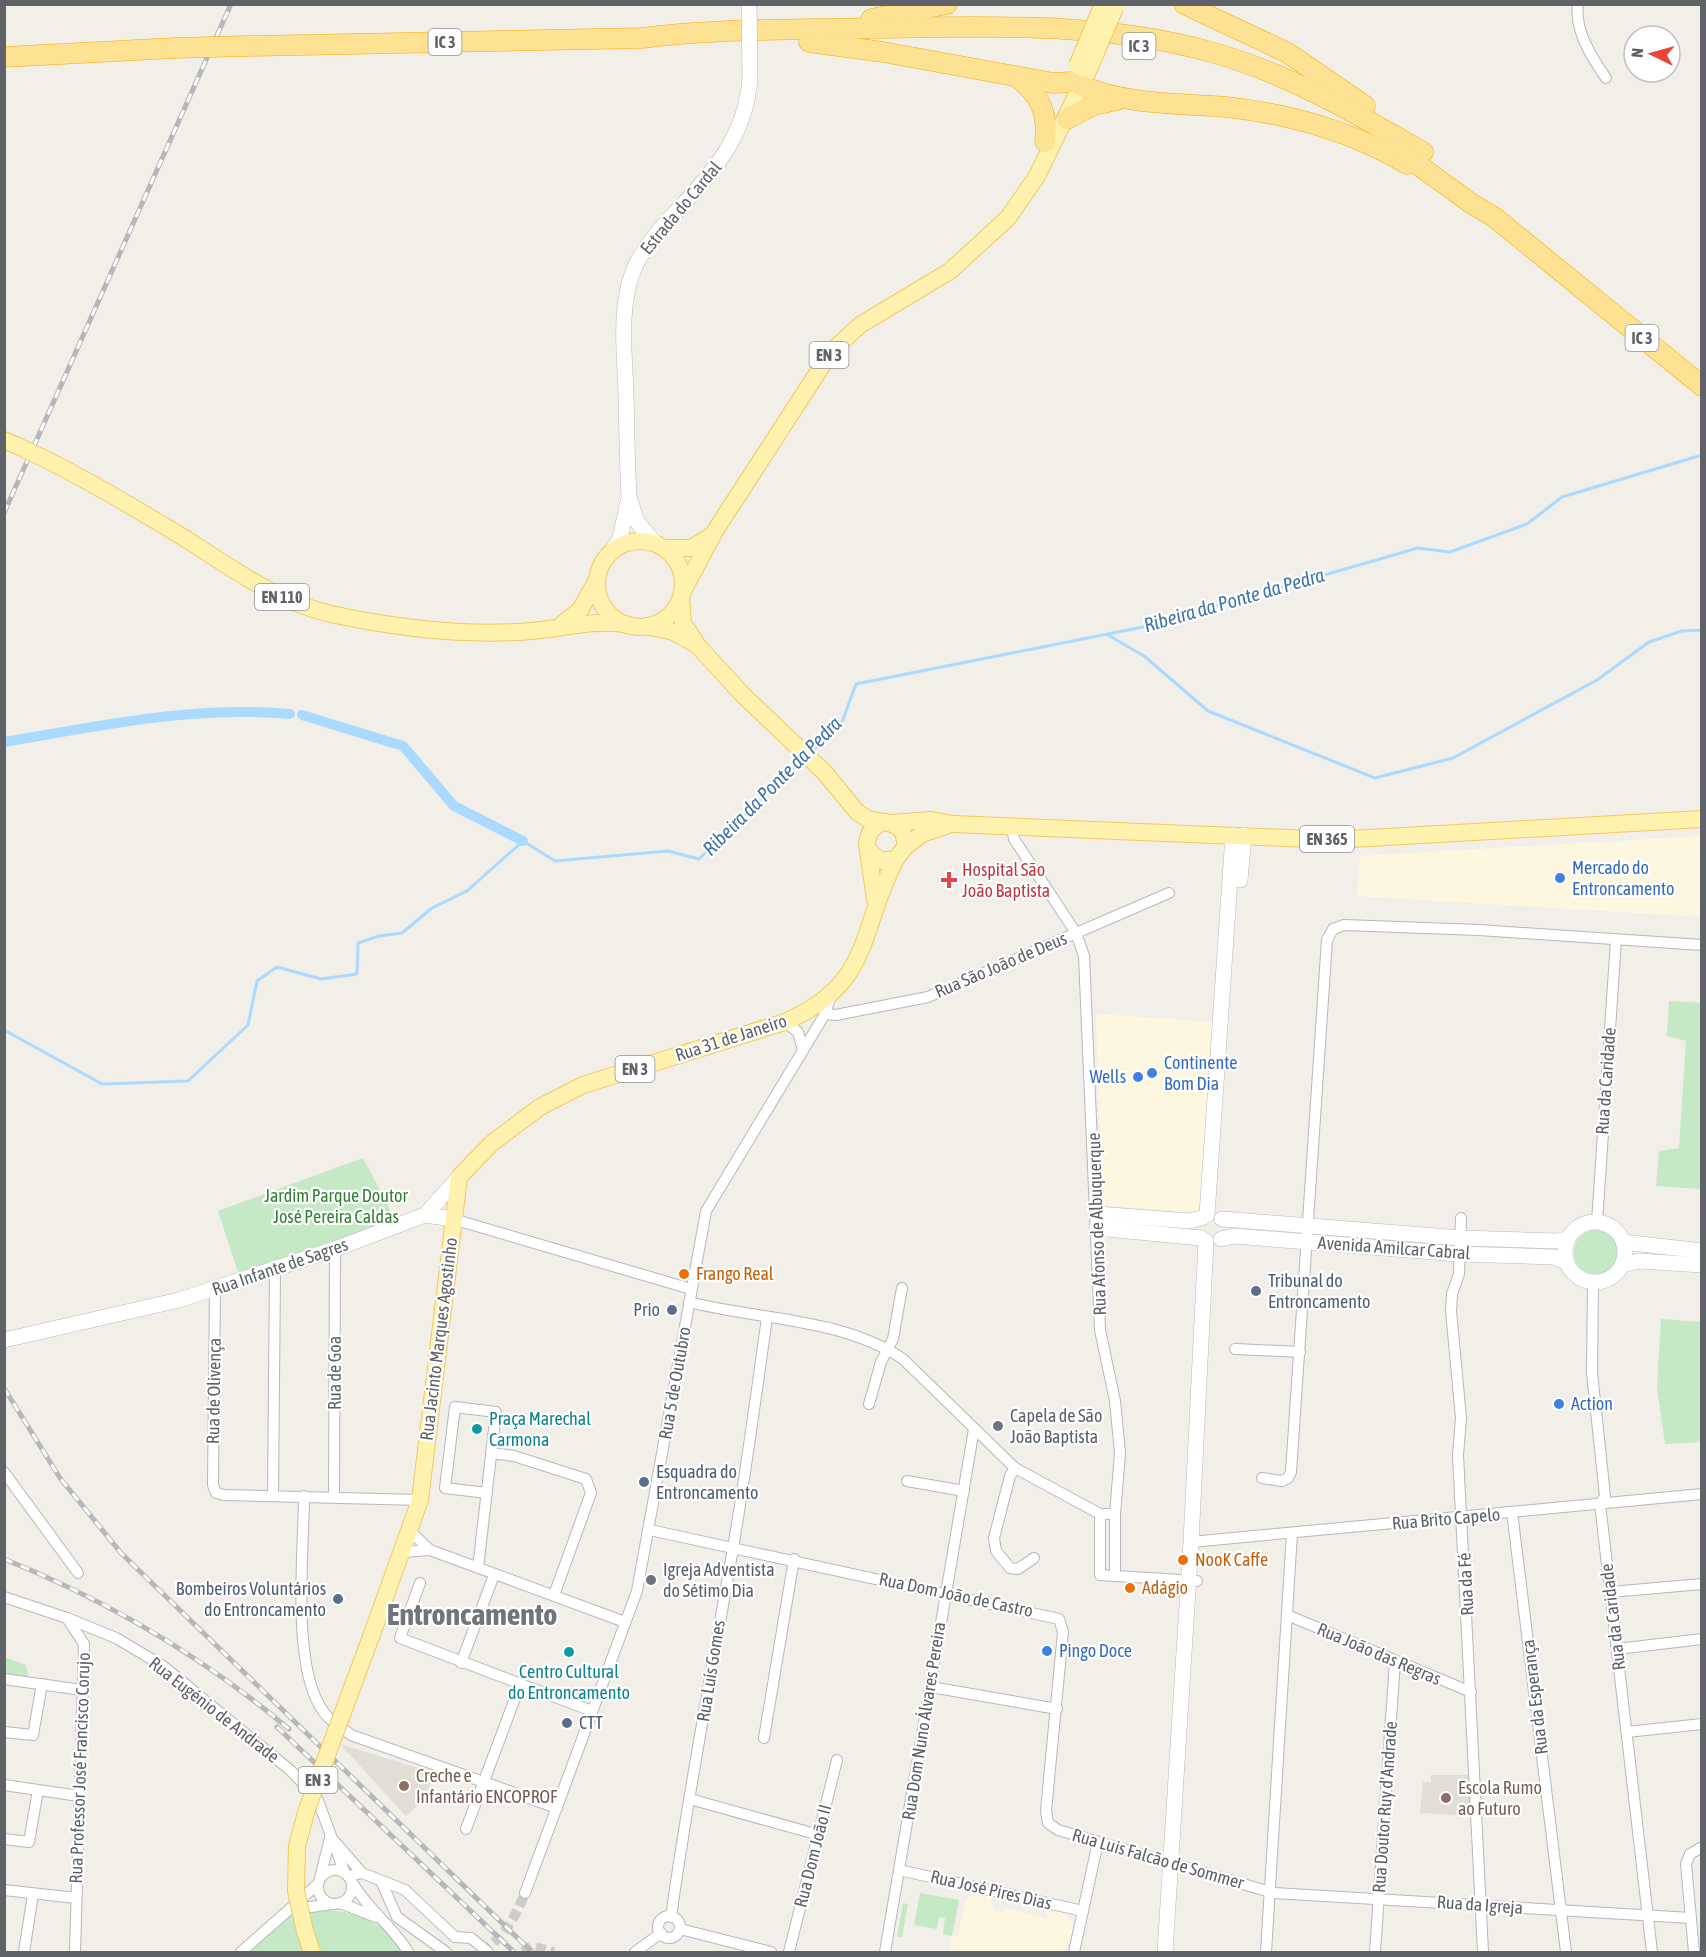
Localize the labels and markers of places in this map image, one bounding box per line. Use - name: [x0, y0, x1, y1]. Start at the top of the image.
- place label: Mercado do Entroncamento: [1572, 857, 1674, 899]
- place label: Hospital São João Baptista: [962, 859, 1050, 901]
- marker: Hospital São João Baptista: [940, 871, 958, 889]
- marker: Mercado do Entroncamento: [1553, 871, 1567, 885]
- place label: Continente Bom Dia: [1164, 1052, 1237, 1094]
- place label: Wells: [1089, 1066, 1126, 1087]
- marker: Continente Bom Dia: [1145, 1066, 1159, 1080]
- marker: Wells: [1131, 1070, 1145, 1084]
- place label: Frango Real: [696, 1263, 774, 1284]
- marker: Frango Real: [677, 1267, 691, 1281]
- place label: Tribunal do Entroncamento: [1268, 1270, 1370, 1312]
- marker: Tribunal do Entroncamento: [1249, 1284, 1263, 1298]
- place label: Prio: [633, 1299, 660, 1320]
- marker: Prio: [665, 1303, 679, 1317]
- place label: Action: [1571, 1393, 1613, 1414]
- marker: Action: [1552, 1397, 1566, 1411]
- place label: Capela de São João Baptista: [1010, 1405, 1102, 1447]
- place label: Praça Marechal Carmona: [489, 1408, 591, 1450]
- marker: Capela de São João Baptista: [991, 1419, 1005, 1433]
- marker: Praça Marechal Carmona: [470, 1422, 484, 1436]
- place label: Esquadra do Entroncamento: [656, 1461, 758, 1503]
- marker: Esquadra do Entroncamento: [637, 1475, 651, 1489]
- place label: NooK Caffe: [1195, 1549, 1268, 1570]
- marker: NooK Caffe: [1176, 1553, 1190, 1567]
- place label: Igreja Adventista do Sétimo Dia: [663, 1559, 775, 1601]
- marker: Igreja Adventista do Sétimo Dia: [644, 1573, 658, 1587]
- place label: Adágio: [1142, 1577, 1188, 1598]
- place label: Bombeiros Voluntários do Entroncamento: [176, 1578, 326, 1620]
- marker: Adágio: [1123, 1581, 1137, 1595]
- marker: Bombeiros Voluntários do Entroncamento: [331, 1592, 345, 1606]
- place label: Pingo Doce: [1059, 1640, 1132, 1661]
- marker: Pingo Doce: [1040, 1644, 1054, 1658]
- marker: Centro Cultural do Entroncamento: [562, 1645, 576, 1659]
- place label: Centro Cultural do Entroncamento: [508, 1661, 630, 1703]
- place label: CTT: [579, 1712, 603, 1733]
- marker: CTT: [560, 1716, 574, 1730]
- place label: Creche e Infantário ENCOPROF: [416, 1765, 558, 1807]
- place label: Escola Rumo ao Futuro: [1458, 1777, 1542, 1819]
- marker: Creche e Infantário ENCOPROF: [397, 1779, 411, 1793]
- marker: Escola Rumo ao Futuro: [1439, 1791, 1453, 1805]

